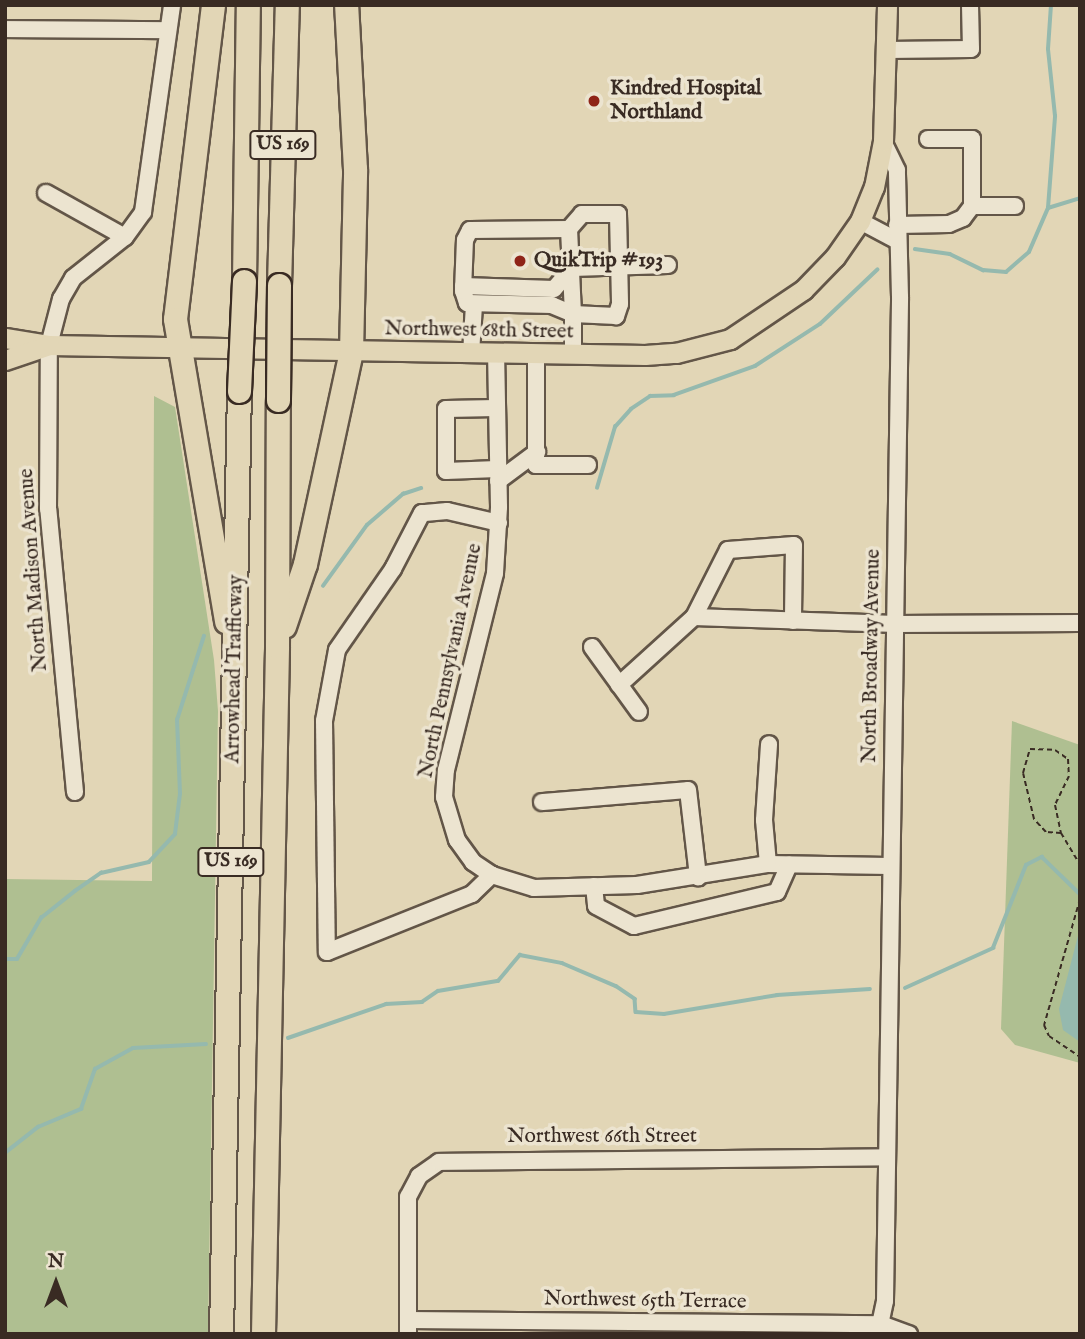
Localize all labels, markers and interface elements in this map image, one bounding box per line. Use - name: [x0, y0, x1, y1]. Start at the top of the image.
- place label: Kindred Hospital Northland: [610, 76, 762, 126]
- marker: Kindred Hospital Northland: [584, 91, 604, 111]
- road number: US 169: [248, 130, 318, 160]
- place label: QuikTrip #193: [534, 248, 663, 274]
- marker: QuikTrip #193: [512, 253, 528, 269]
- street label: Northwest 68th Street: [384, 317, 574, 345]
- street label: North Madison Avenue: [14, 468, 54, 672]
- street label: North Pennsylvania Avenue: [414, 541, 488, 781]
- street label: North Broadway Avenue: [858, 549, 886, 763]
- street label: Arrowhead Trafficway: [221, 574, 249, 764]
- road number: US 169: [196, 846, 266, 877]
- street label: Northwest 66th Street: [507, 1124, 697, 1150]
- north arrow: [21, 1248, 91, 1318]
- text: N: [48, 1250, 64, 1274]
- street label: Northwest 65th Terrace: [543, 1287, 747, 1315]

